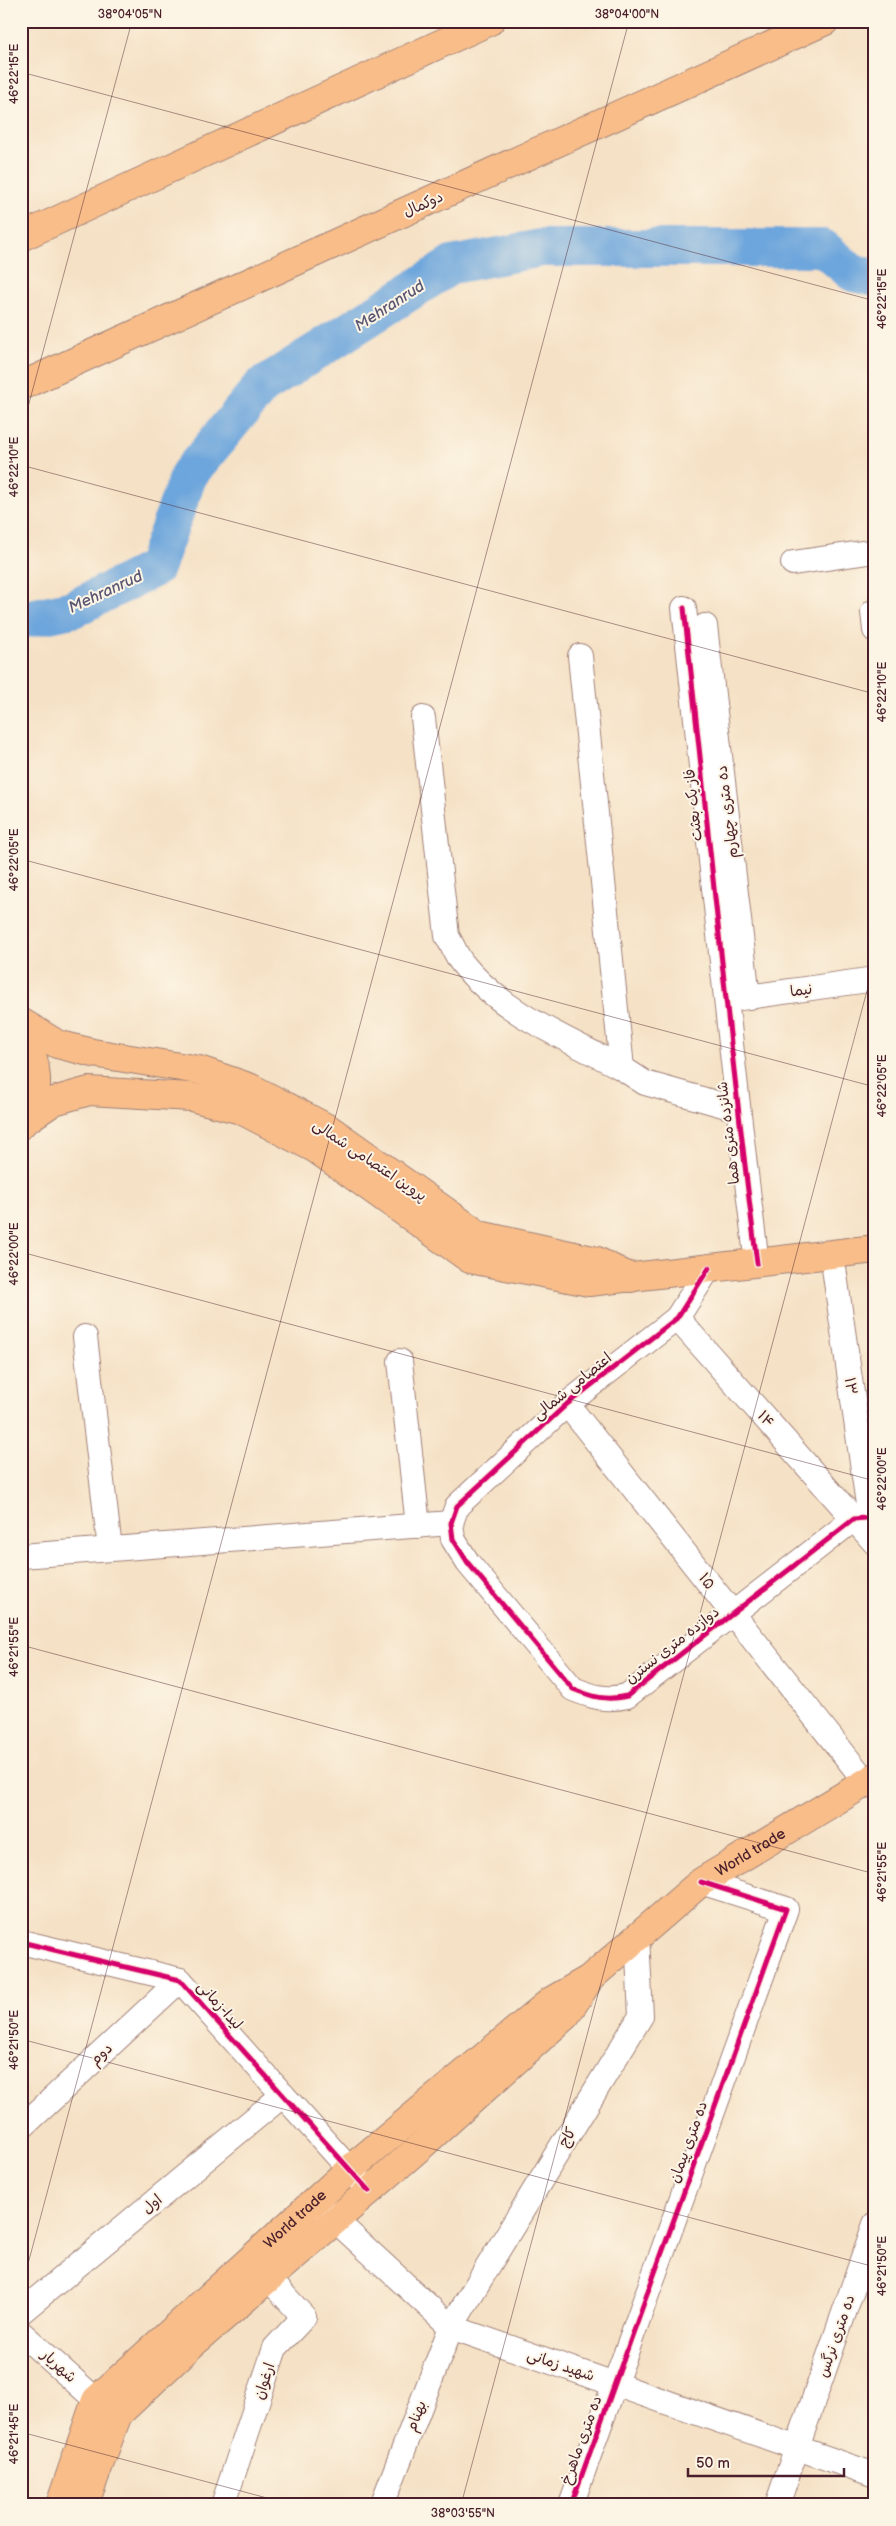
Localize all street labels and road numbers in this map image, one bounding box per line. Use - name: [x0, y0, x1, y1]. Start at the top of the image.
- street label: دوکمال: [400, 187, 446, 222]
- street label: ده متری چهارم: [712, 764, 744, 859]
- street label: فاز یک بعثت: [680, 768, 707, 842]
- street label: نیما: [789, 980, 813, 1001]
- street label: شانزده متری هما: [713, 1080, 744, 1185]
- street label: پروین اعتصامی شمالی: [309, 1115, 430, 1206]
- street label: اعتصامی شمالی: [529, 1349, 616, 1424]
- street label: ۱۳: [840, 1376, 861, 1396]
- street label: ۱۴: [753, 1407, 778, 1432]
- street label: ۱۵: [694, 1569, 719, 1593]
- street label: دوازده متری نسترن: [621, 1603, 723, 1688]
- street label: World trade: [712, 1824, 789, 1881]
- street label: لیدا-زمانی: [193, 1977, 246, 2034]
- street label: دوم: [86, 2039, 118, 2071]
- street label: ده متری پیمان: [665, 2099, 712, 2186]
- street label: کاج: [554, 2124, 581, 2151]
- street label: World trade: [260, 2186, 331, 2253]
- street label: اول: [138, 2190, 166, 2218]
- street label: ده متری نرگس: [813, 2292, 859, 2380]
- street label: شهریار: [36, 2345, 80, 2387]
- street label: شهید زمانی: [525, 2345, 597, 2386]
- street label: ارغوان: [250, 2360, 279, 2402]
- street label: ده متری ماهرخ: [557, 2393, 606, 2487]
- street label: بهنام: [402, 2398, 433, 2435]

